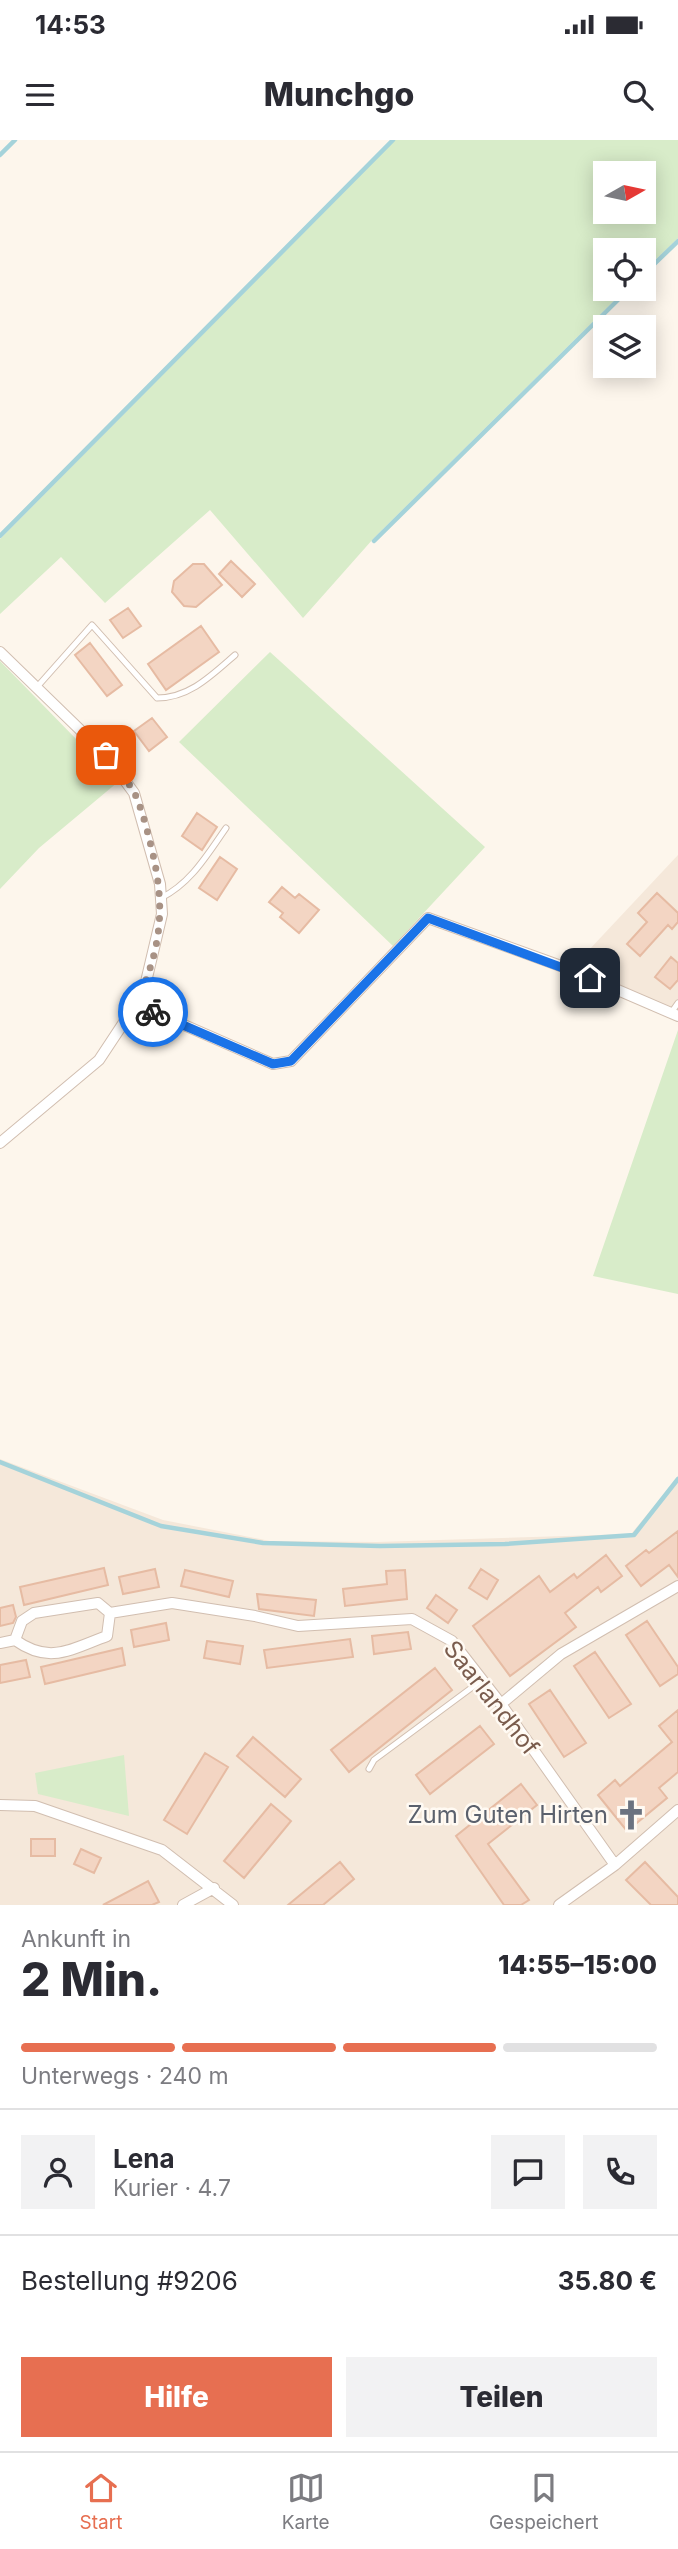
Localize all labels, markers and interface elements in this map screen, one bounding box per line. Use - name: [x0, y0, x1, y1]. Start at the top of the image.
- text: 14:53: [35, 9, 106, 40]
- text: Munchgo: [264, 75, 414, 114]
- icon: menu: [21, 76, 59, 114]
- icon: search: [619, 76, 657, 114]
- north arrow: [593, 161, 656, 224]
- map controls: [593, 161, 656, 378]
- button: locate: [593, 238, 656, 301]
- button: layers: [593, 315, 656, 378]
- pin: [76, 725, 136, 785]
- icon: bag: [87, 736, 125, 774]
- pin: [560, 948, 620, 1008]
- icon: home: [571, 959, 609, 997]
- courier: [118, 977, 188, 1047]
- icon: bike: [134, 993, 172, 1031]
- street label: Saarlandhof: [438, 1635, 545, 1761]
- church icon: Zum Guten Hirten: [614, 1798, 648, 1832]
- place label: Zum Guten Hirten: [407, 1800, 608, 1829]
- text: Ankunft in: [21, 1925, 131, 1953]
- text: 14:55–15:00: [498, 1949, 657, 1980]
- text: 2 Min.: [21, 1951, 162, 2007]
- text: Unterwegs · 240 m: [21, 2062, 229, 2090]
- button: person: [21, 2135, 95, 2209]
- button: chat: [491, 2135, 565, 2209]
- button: phone: [583, 2135, 657, 2209]
- text: Lena: [113, 2143, 174, 2174]
- text: Kurier · 4.7: [113, 2174, 231, 2202]
- text: Bestellung #9206: [21, 2265, 238, 2296]
- text: 35.80 €: [558, 2265, 657, 2296]
- button: Hilfe: [21, 2357, 332, 2437]
- button: Teilen: [346, 2357, 657, 2437]
- tab: Start: [80, 2469, 122, 2534]
- tab: Karte: [282, 2469, 330, 2534]
- tab: Gespeichert: [489, 2469, 598, 2534]

